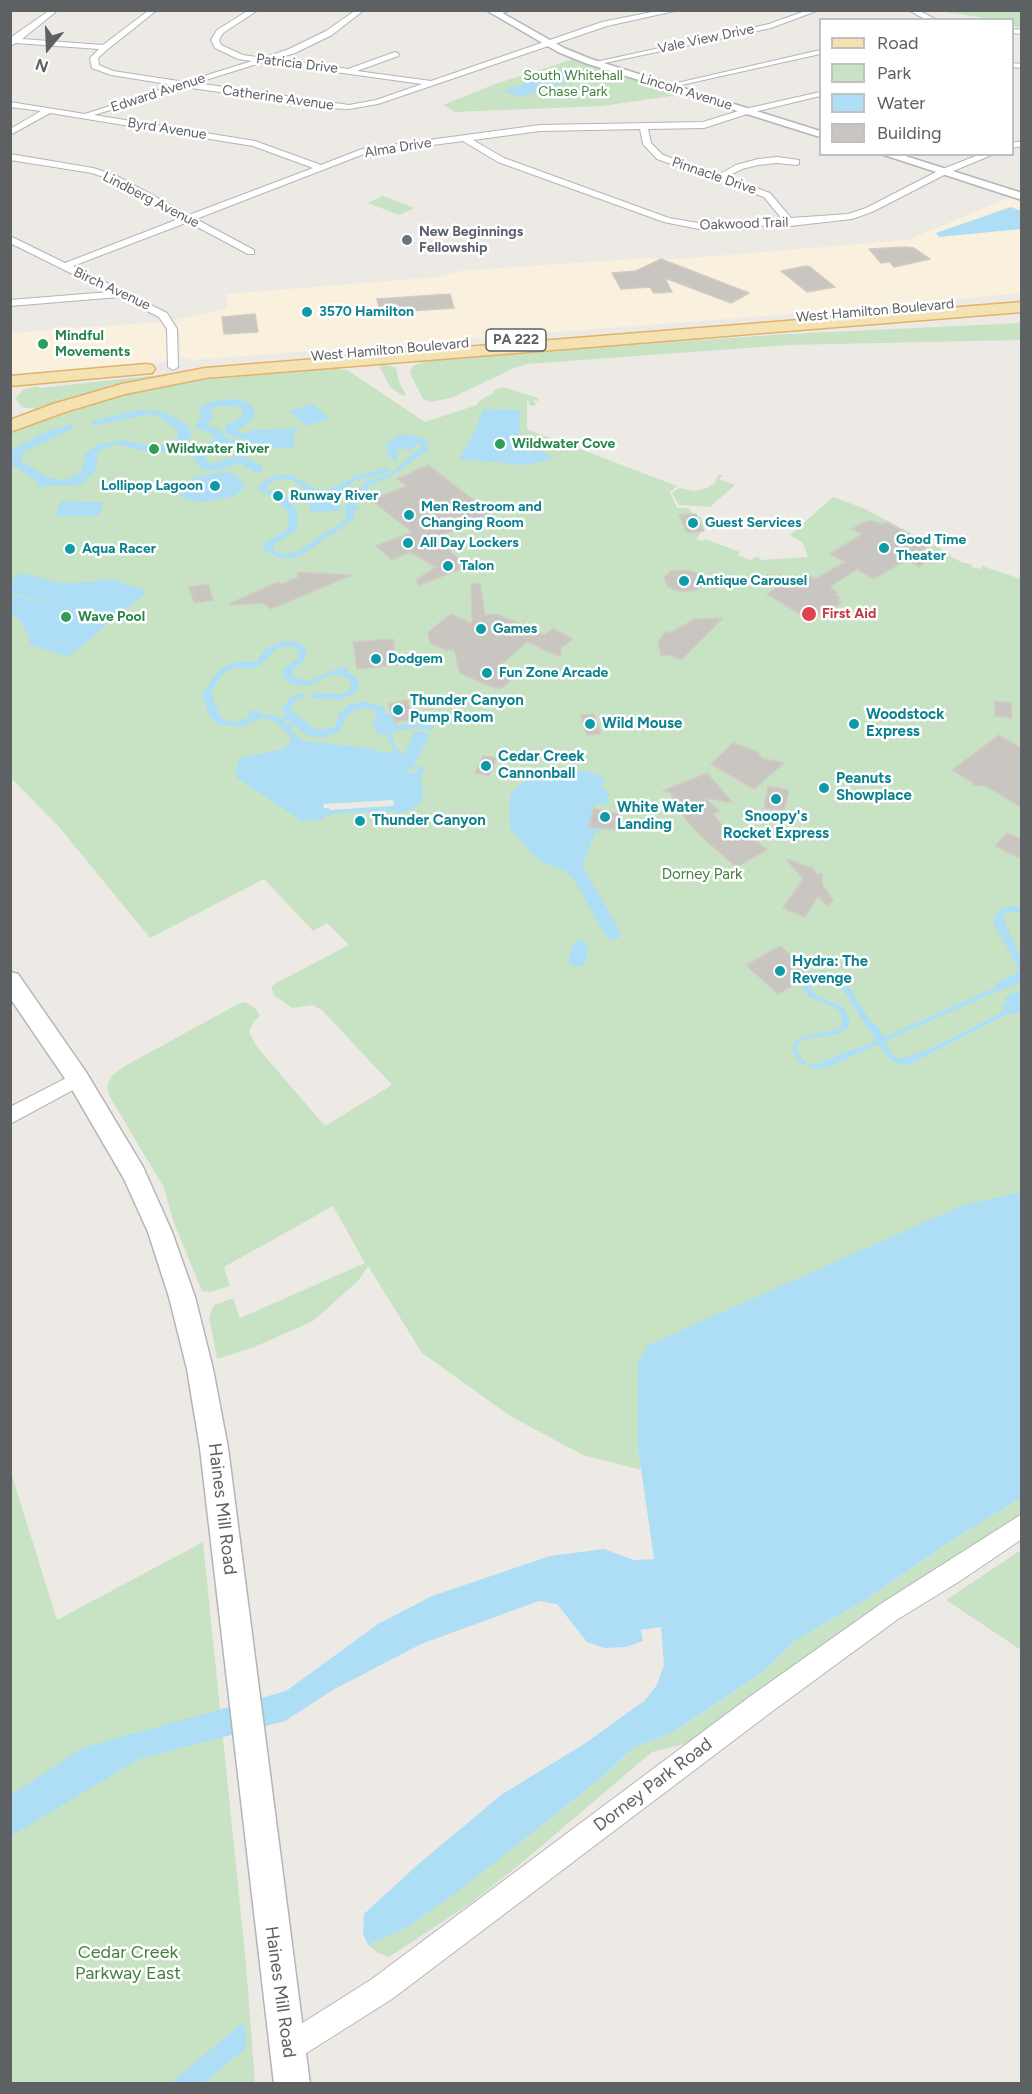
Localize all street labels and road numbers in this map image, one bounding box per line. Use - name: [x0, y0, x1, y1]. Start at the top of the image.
- street label: Vale View Drive: [656, 21, 756, 57]
- street label: Patricia Drive: [255, 51, 339, 77]
- street label: Edward Avenue: [109, 70, 207, 116]
- street label: Lincoln Avenue: [638, 70, 734, 114]
- street label: Catherine Avenue: [221, 82, 335, 114]
- street label: Byrd Avenue: [126, 114, 208, 144]
- street label: Alma Drive: [363, 134, 433, 162]
- street label: Pinnacle Drive: [670, 154, 758, 198]
- street label: Lindberg Avenue: [100, 168, 202, 232]
- street label: Oakwood Trail: [699, 214, 789, 234]
- street label: Birch Avenue: [71, 264, 153, 314]
- street label: West Hamilton Boulevard: [795, 296, 955, 326]
- road number: PA 222: [486, 329, 546, 351]
- street label: West Hamilton Boulevard: [310, 335, 470, 365]
- street label: Haines Mill Road: [203, 1442, 241, 1576]
- street label: Dorney Park Road: [590, 1733, 716, 1837]
- street label: Haines Mill Road: [260, 1925, 300, 2059]

